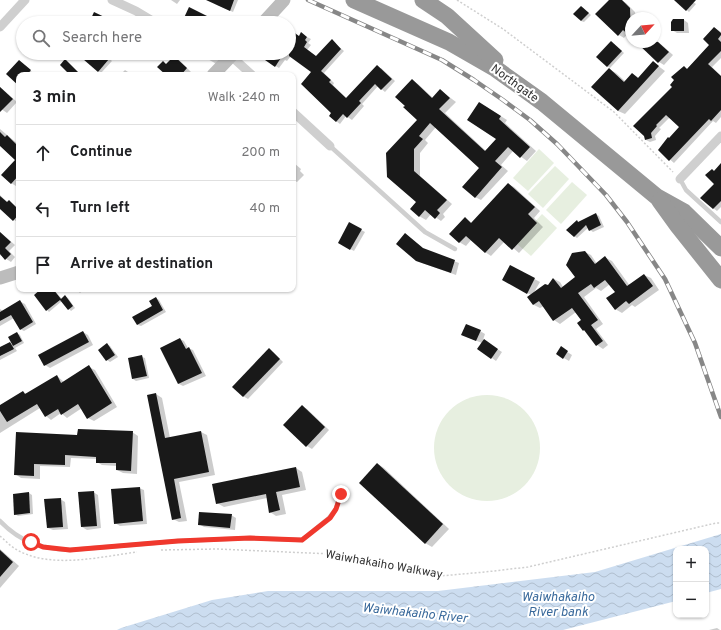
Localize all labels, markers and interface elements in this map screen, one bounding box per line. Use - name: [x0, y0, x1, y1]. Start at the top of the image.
- north arrow: [625, 12, 661, 48]
- search box: [16, 16, 296, 60]
- icon: search: [30, 27, 52, 49]
- text: Search here: [62, 29, 142, 48]
- street label: Northgate: [487, 61, 541, 106]
- text: 3 min: [32, 87, 76, 109]
- text: Walk · 240 m: [208, 90, 280, 106]
- icon: ahead: [32, 142, 54, 164]
- text: Continue: [70, 143, 132, 162]
- text: 200 m: [241, 145, 280, 161]
- icon: left: [32, 198, 54, 220]
- text: Turn left: [70, 199, 130, 218]
- text: 40 m: [250, 201, 280, 217]
- icon: arrive: [32, 254, 54, 276]
- text: Arrive at destination: [70, 255, 213, 274]
- route end: [332, 485, 350, 503]
- route start: [22, 533, 40, 551]
- map controls: [673, 546, 709, 618]
- button: +: [673, 546, 709, 582]
- street label: Waiwhakaiho Walkway: [324, 547, 444, 583]
- button: −: [673, 582, 709, 618]
- water label: Waiwhakaiho River bank: [522, 590, 595, 621]
- water label: Waiwhakaiho River: [362, 601, 469, 628]

